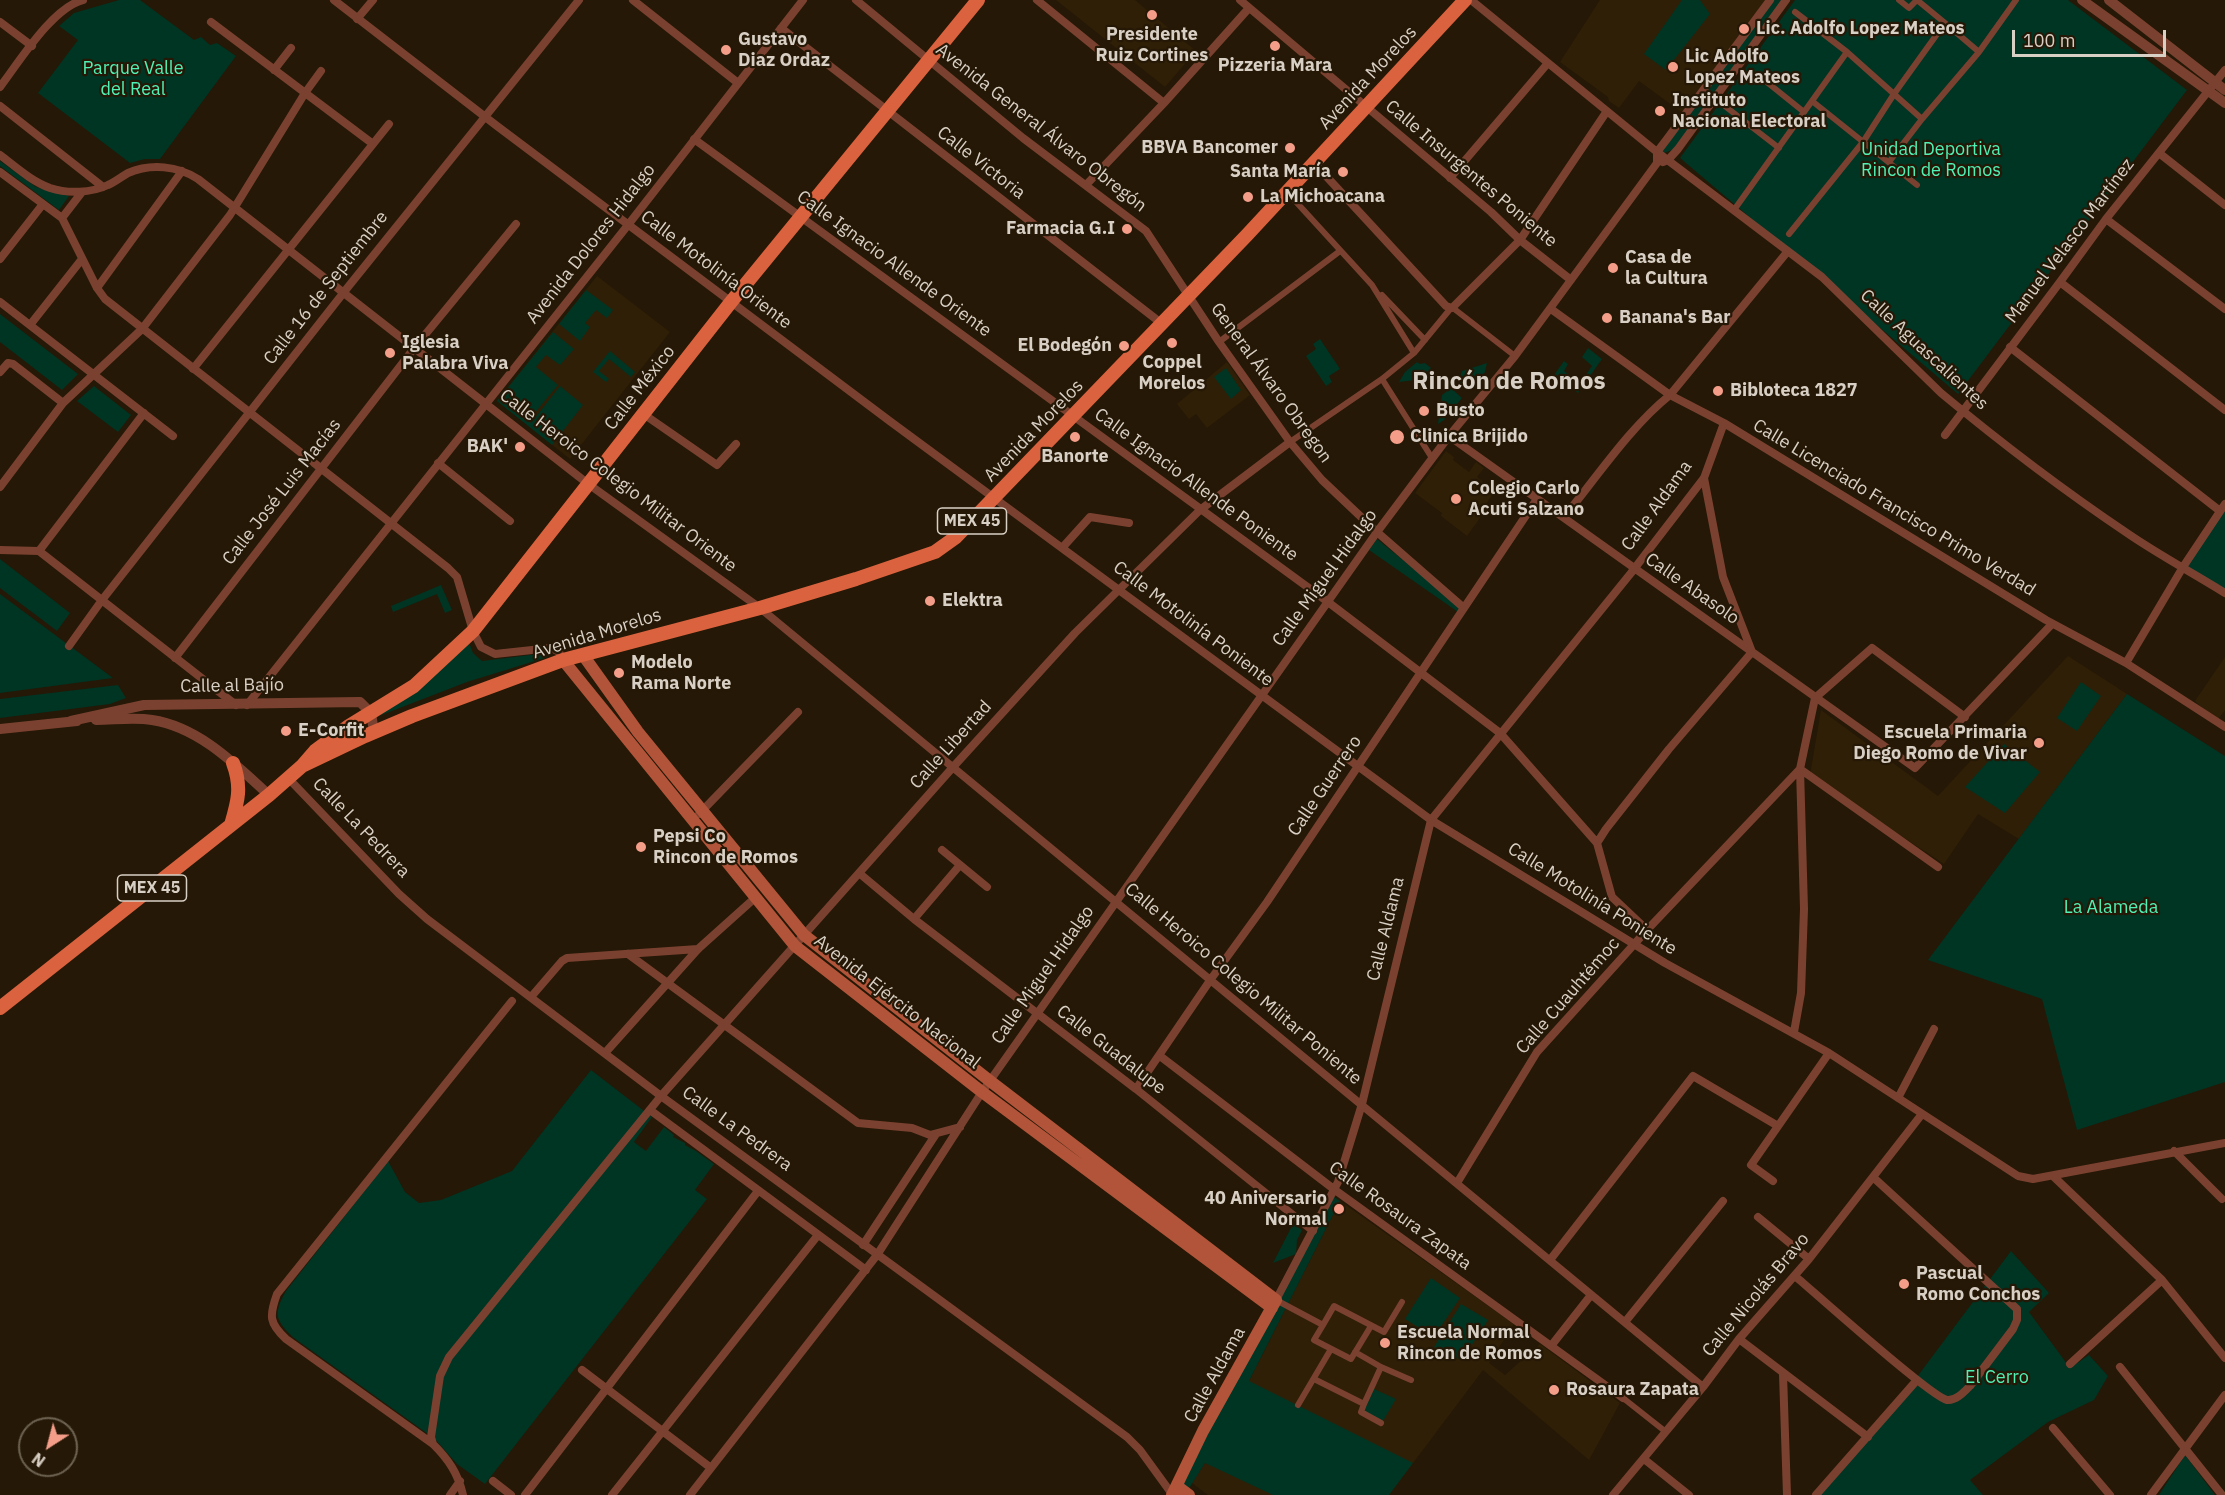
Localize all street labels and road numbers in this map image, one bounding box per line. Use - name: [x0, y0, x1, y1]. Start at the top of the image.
- street label: Avenida Morelos: [1315, 22, 1421, 134]
- street label: Avenida General Álvaro Obregón: [931, 39, 1151, 217]
- street label: Calle Insurgentes Poniente: [1381, 96, 1561, 252]
- street label: Calle Victoria: [933, 122, 1029, 204]
- street label: Manuel Velasco Martínez: [2001, 154, 2139, 328]
- street label: Avenida Dolores Hidalgo: [522, 160, 660, 328]
- street label: Calle Ignacio Allende Oriente: [793, 186, 995, 342]
- street label: Calle Motolinía Oriente: [636, 206, 796, 334]
- street label: Calle 16 de Septiembre: [259, 207, 393, 369]
- street label: Calle Aguascalientes: [1855, 285, 1993, 415]
- street label: General Álvaro Obregon: [1206, 299, 1336, 467]
- street label: Calle México: [600, 341, 680, 435]
- street label: Avenida Morelos: [980, 375, 1088, 487]
- street label: Calle Heroico Colegio Militar Oriente: [495, 385, 741, 577]
- street label: Calle Ignacio Allende Poniente: [1090, 404, 1302, 566]
- street label: Calle José Luis Macías: [218, 415, 346, 569]
- street label: Calle Licenciado Francisco Primo Verdad: [1749, 415, 2039, 601]
- street label: Calle Aldama: [1617, 457, 1697, 555]
- street label: Calle Miguel Hidalgo: [1268, 505, 1382, 651]
- road number: MEX 45: [938, 508, 1006, 534]
- street label: Calle Abasolo: [1641, 549, 1743, 629]
- street label: Calle Motolinía Poniente: [1109, 557, 1277, 691]
- street label: Avenida Morelos: [530, 604, 664, 664]
- street label: Calle al Bajío: [180, 674, 284, 698]
- street label: Calle Libertad: [906, 696, 996, 794]
- street label: Calle Guerrero: [1283, 732, 1367, 840]
- street label: Calle La Pedrera: [308, 773, 414, 883]
- street label: Calle Motolinía Poniente: [1504, 838, 1680, 960]
- road number: MEX 45: [118, 875, 186, 901]
- street label: Calle Aldama: [1363, 875, 1409, 983]
- street label: Calle Heroico Colegio Militar Poniente: [1120, 878, 1366, 1090]
- street label: Calle Miguel Hidalgo: [987, 902, 1099, 1048]
- street label: Avenida Ejército Nacional: [810, 930, 984, 1074]
- street label: Calle Cuauhtémoc: [1512, 933, 1624, 1059]
- street label: Calle Guadalupe: [1052, 1001, 1170, 1099]
- street label: Calle La Pedrera: [678, 1082, 796, 1176]
- street label: Calle Rosaura Zapata: [1324, 1157, 1476, 1275]
- street label: Calle Nicolás Bravo: [1698, 1229, 1814, 1361]
- street label: Calle Aldama: [1180, 1323, 1250, 1427]

